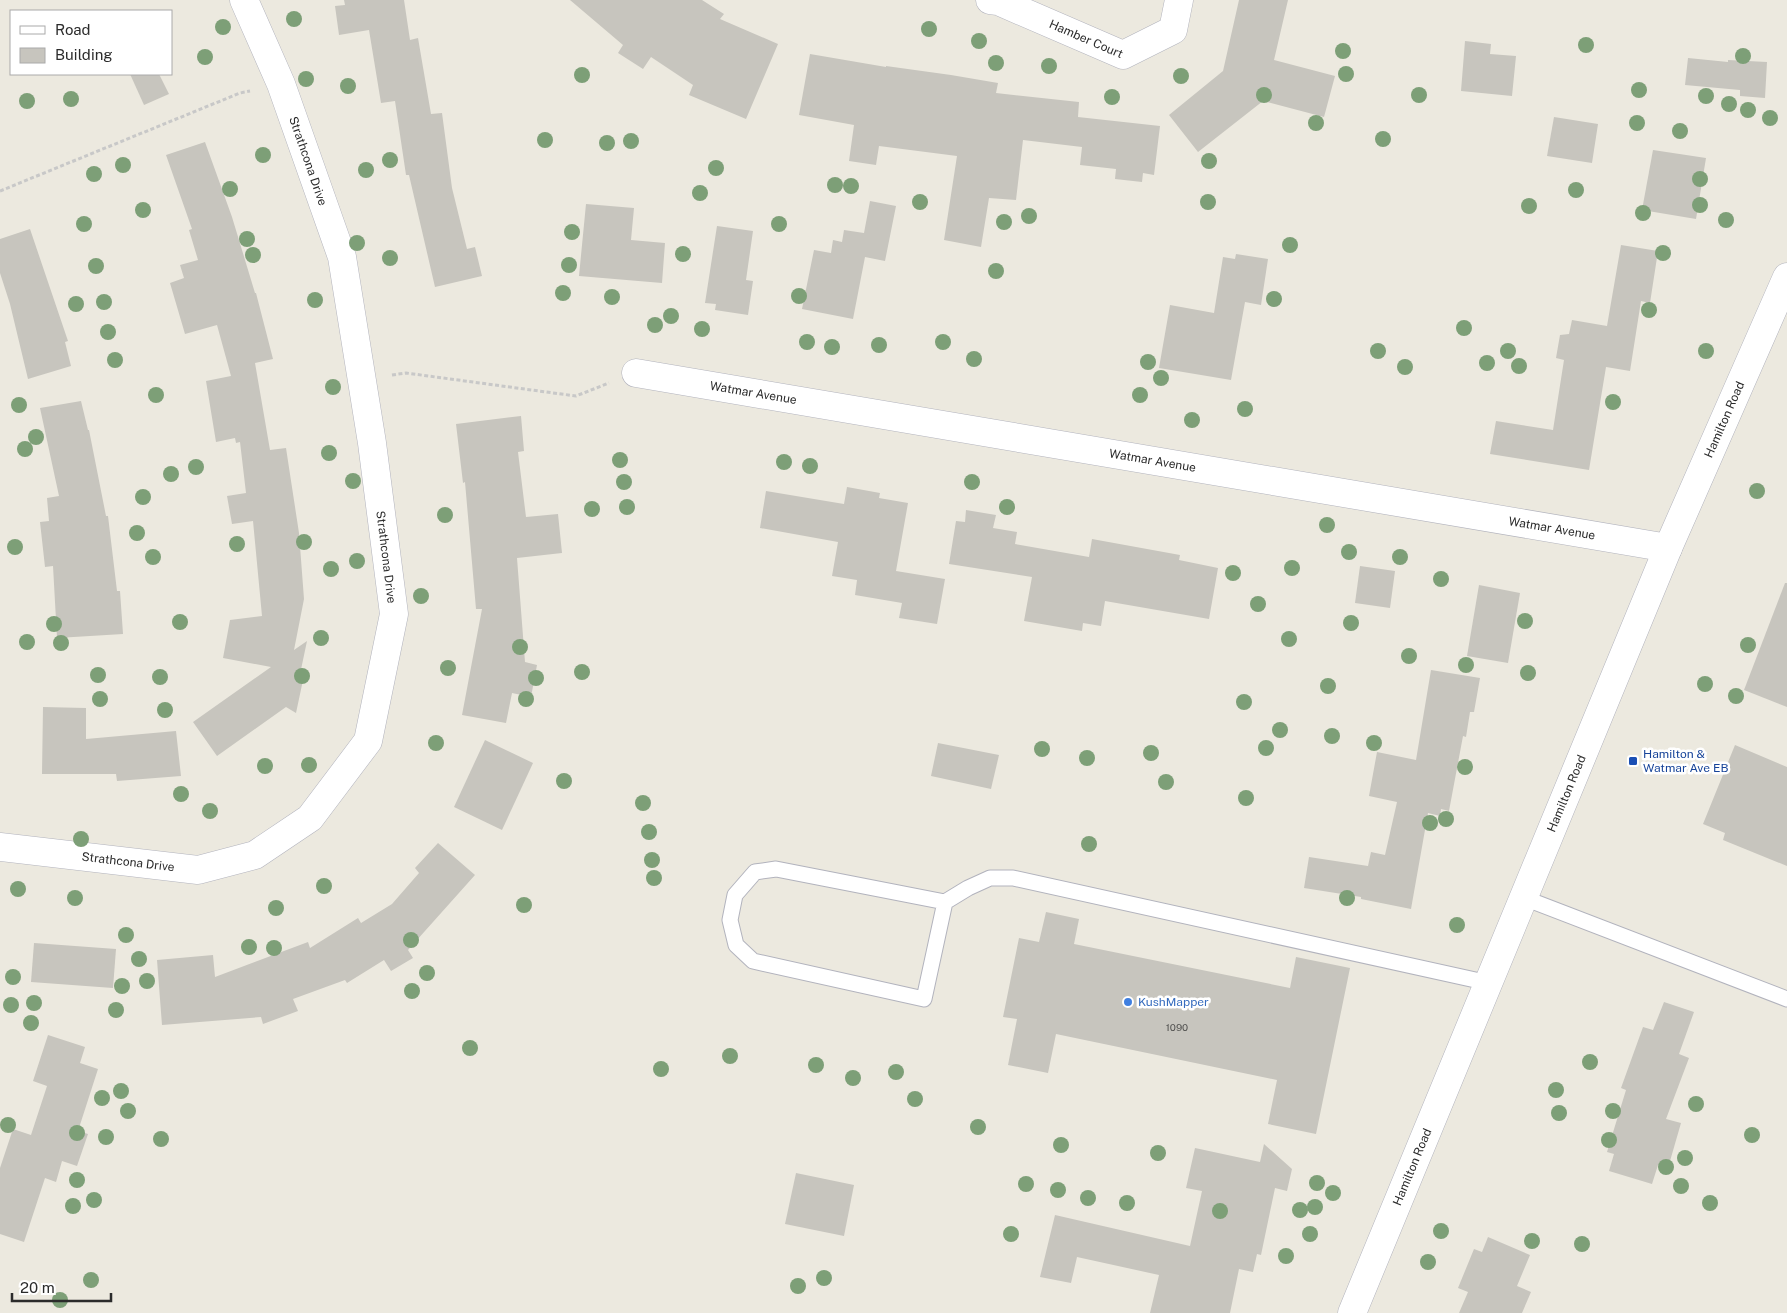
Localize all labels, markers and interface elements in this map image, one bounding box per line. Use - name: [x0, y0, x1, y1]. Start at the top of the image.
- legend: [10, 10, 172, 75]
- street label: Hamber Court: [1047, 17, 1125, 61]
- text: Road: [55, 21, 91, 38]
- text: Building: [55, 46, 113, 63]
- street label: Strathcona Drive: [286, 115, 330, 208]
- street label: Watmar Avenue: [709, 379, 798, 407]
- street label: Hamilton Road: [1702, 379, 1747, 460]
- street label: Watmar Avenue: [1108, 446, 1197, 475]
- street label: Strathcona Drive: [373, 510, 399, 604]
- street label: Watmar Avenue: [1507, 514, 1597, 543]
- place label: Hamilton & Watmar Ave EB: [1643, 747, 1729, 775]
- street label: Hamilton Road: [1544, 753, 1589, 834]
- marker: Hamilton & Watmar Ave EB: [1627, 755, 1639, 767]
- street label: Strathcona Drive: [81, 850, 176, 874]
- place label: KushMapper: [1138, 995, 1209, 1009]
- marker: KushMapper: [1122, 996, 1134, 1008]
- house number: 1090: [1166, 1021, 1188, 1033]
- street label: Hamilton Road: [1390, 1126, 1434, 1208]
- scale bar: [12, 1270, 111, 1302]
- text: 20 m: [20, 1279, 55, 1296]

